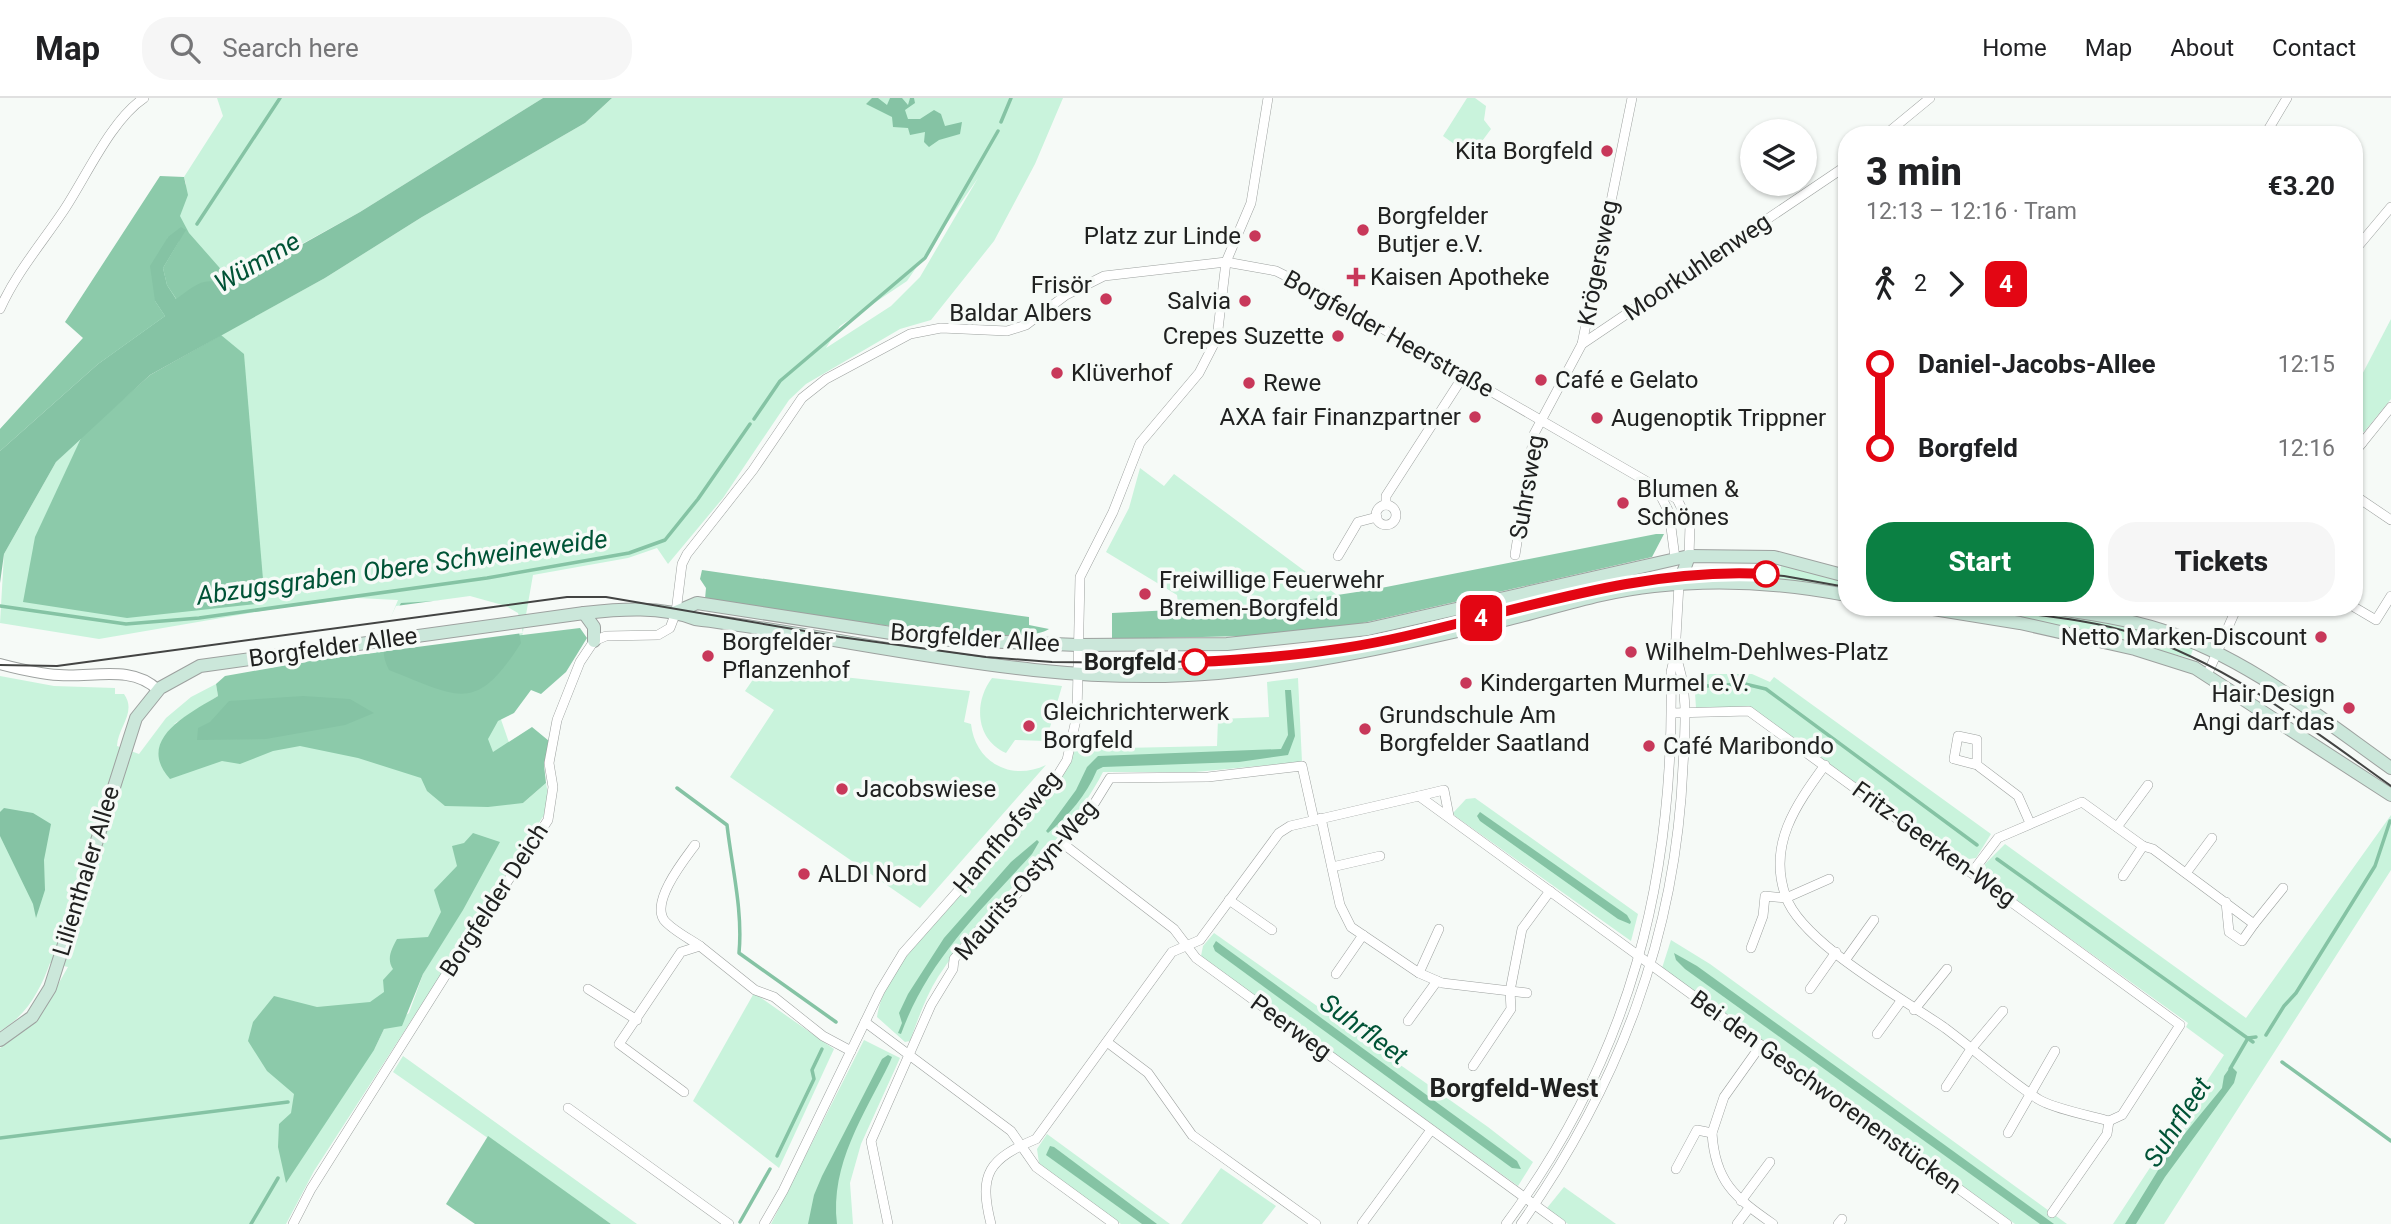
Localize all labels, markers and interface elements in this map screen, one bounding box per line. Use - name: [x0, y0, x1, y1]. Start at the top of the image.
- search box: [142, 17, 632, 80]
- text: Map: [35, 29, 100, 68]
- icon: search: [166, 29, 204, 67]
- text: Search here: [222, 33, 359, 63]
- text: Home: [1982, 34, 2047, 62]
- text: Map: [2085, 34, 2132, 62]
- text: About: [2170, 34, 2234, 62]
- text: Contact: [2272, 34, 2356, 62]
- map controls: [1740, 119, 1817, 196]
- button: layers: [1740, 119, 1817, 196]
- place label: Kita Borgfeld: [1455, 137, 1593, 165]
- marker: Kita Borgfeld: [1599, 143, 1615, 159]
- text: 3 min: [1866, 150, 1962, 194]
- text: €3.20: [2268, 171, 2335, 201]
- street label: Krögersweg: [1572, 198, 1624, 328]
- text: 12:13 – 12:16 · Tram: [1866, 198, 2077, 225]
- place label: Borgfelder Butjer e.V.: [1377, 202, 1488, 258]
- street label: Moorkuhlenweg: [1618, 208, 1776, 326]
- place label: Platz zur Linde: [1084, 222, 1241, 250]
- marker: Borgfelder Butjer e.V.: [1355, 222, 1371, 238]
- water label: Wümme: [209, 226, 305, 298]
- marker: Platz zur Linde: [1247, 228, 1263, 244]
- place label: Kaisen Apotheke: [1370, 263, 1550, 291]
- street label: Borgfelder Heerstraße: [1279, 265, 1499, 403]
- icon: walk: [1866, 265, 1904, 303]
- icon: forward: [1937, 265, 1975, 303]
- marker: Kaisen Apotheke: [1348, 269, 1364, 285]
- text: 2: [1914, 270, 1927, 297]
- text: 4: [1999, 270, 2013, 298]
- place label: Frisör Baldar Albers: [949, 271, 1092, 327]
- place label: Salvia: [1167, 287, 1231, 315]
- marker: Frisör Baldar Albers: [1098, 291, 1114, 307]
- marker: Salvia: [1237, 293, 1253, 309]
- place label: Crepes Suzette: [1163, 322, 1324, 350]
- marker: Crepes Suzette: [1330, 328, 1346, 344]
- text: Daniel-Jacobs-Allee: [1918, 349, 2156, 379]
- text: 12:15: [2278, 351, 2335, 378]
- place label: Klüverhof: [1071, 359, 1173, 387]
- marker: Klüverhof: [1049, 365, 1065, 381]
- place label: Café e Gelato: [1555, 366, 1698, 394]
- place label: Rewe: [1263, 369, 1321, 397]
- marker: Café e Gelato: [1533, 372, 1549, 388]
- marker: Rewe: [1241, 375, 1257, 391]
- place label: AXA fair Finanzpartner: [1220, 403, 1461, 431]
- place label: Augenoptik Trippner: [1611, 404, 1826, 432]
- marker: AXA fair Finanzpartner: [1467, 409, 1483, 425]
- marker: Augenoptik Trippner: [1589, 410, 1605, 426]
- street label: Suhrsweg: [1504, 433, 1550, 541]
- text: Borgfeld: [1918, 433, 2018, 463]
- text: 12:16: [2278, 435, 2335, 462]
- place label: Blumen & Schönes: [1637, 475, 1739, 531]
- marker: Blumen & Schönes: [1615, 495, 1631, 511]
- button: Start: [1866, 522, 2094, 602]
- button: Tickets: [2108, 522, 2335, 602]
- water label: Abzugsgraben Obere Schweineweide: [193, 523, 609, 611]
- unlabelled marker: [1753, 561, 1779, 587]
- place label: Freiwillige Feuerwehr Bremen-Borgfeld: [1159, 566, 1384, 622]
- marker: Freiwillige Feuerwehr Bremen-Borgfeld: [1137, 586, 1153, 602]
- line badge: 4: [1458, 595, 1504, 641]
- text: 4: [1474, 604, 1488, 632]
- street label: Borgfelder Allee: [889, 618, 1061, 658]
- street label: Borgfelder Allee: [247, 621, 419, 673]
- place label: Netto Marken-Discount: [2061, 623, 2307, 651]
- place label: Borgfelder Pflanzenhof: [722, 628, 851, 684]
- marker: Netto Marken-Discount: [2313, 629, 2329, 645]
- place label: Wilhelm-Dehlwes-Platz: [1645, 638, 1889, 666]
- marker: Wilhelm-Dehlwes-Platz: [1623, 644, 1639, 660]
- marker: Borgfelder Pflanzenhof: [700, 648, 716, 664]
- place label: Borgfeld: [1084, 648, 1176, 676]
- marker: Borgfeld: [1182, 649, 1208, 675]
- place label: Kindergarten Murmel e.V.: [1480, 669, 1749, 697]
- marker: Kindergarten Murmel e.V.: [1458, 675, 1474, 691]
- place label: Hair Design Angi darf das: [2193, 680, 2335, 736]
- place label: Gleichrichterwerk Borgfeld: [1043, 698, 1230, 754]
- marker: Hair Design Angi darf das: [2341, 700, 2357, 716]
- place label: Grundschule Am Borgfelder Saatland: [1379, 701, 1590, 757]
- marker: Gleichrichterwerk Borgfeld: [1021, 718, 1037, 734]
- marker: Grundschule Am Borgfelder Saatland: [1357, 721, 1373, 737]
- place label: Café Maribondo: [1663, 732, 1834, 760]
- marker: Café Maribondo: [1641, 738, 1657, 754]
- street label: Hamfhofsweg: [948, 765, 1066, 899]
- place label: Jacobswiese: [856, 775, 996, 803]
- street label: Fritz-Geerken-Weg: [1847, 775, 2021, 913]
- marker: Jacobswiese: [834, 781, 850, 797]
- street label: Lilienthaler Allee: [47, 783, 125, 959]
- street label: Maurits-Ostyn-Weg: [949, 794, 1103, 966]
- street label: Borgfelder Deich: [434, 818, 554, 982]
- place label: ALDI Nord: [818, 860, 927, 888]
- marker: ALDI Nord: [796, 866, 812, 882]
- street label: Bei den Geschworenenstücken: [1685, 984, 1967, 1200]
- water label: Suhrfleet: [1314, 987, 1414, 1071]
- street label: Peerweg: [1245, 988, 1337, 1066]
- water label: Suhrfleet: [2137, 1071, 2217, 1172]
- district label: Borgfeld-West: [1430, 1073, 1599, 1103]

